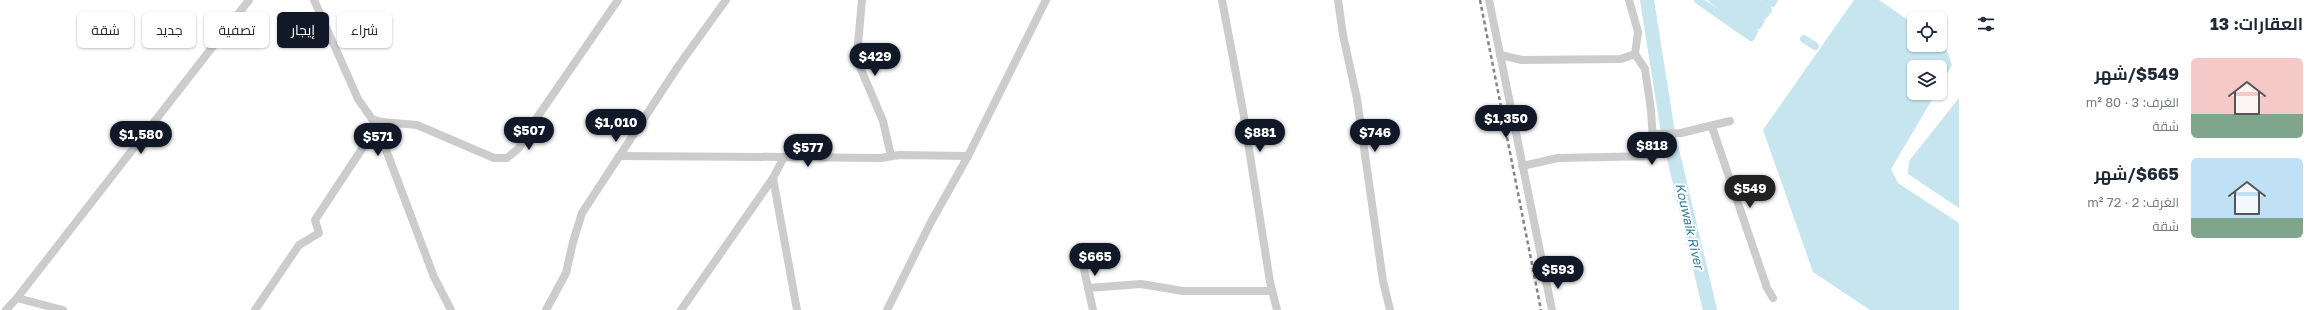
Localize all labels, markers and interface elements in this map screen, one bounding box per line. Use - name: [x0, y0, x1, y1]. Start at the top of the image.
- chip: شقة: [77, 12, 134, 48]
- chip: جديد: [142, 12, 196, 48]
- chip: تصفية: [204, 12, 269, 48]
- chip: إيجار: [277, 12, 329, 48]
- chip: شراء: [337, 12, 392, 48]
- map controls: [1907, 12, 1947, 100]
- button: locate: [1907, 12, 1947, 52]
- icon: filters: [1975, 13, 1997, 35]
- text: العقارات: 13: [2210, 13, 2303, 34]
- pin: $429: [851, 43, 899, 77]
- text: $429: [858, 48, 892, 64]
- button: layers: [1907, 60, 1947, 100]
- text: $549/شهر: [2094, 63, 2179, 84]
- icon: home: [2223, 74, 2271, 122]
- text: الغرف: 3 · 80 m²: [2086, 94, 2179, 110]
- pin: $1,350: [1473, 105, 1539, 139]
- pin: $1,010: [583, 109, 649, 143]
- text: $1,350: [1484, 110, 1528, 126]
- text: $1,010: [594, 114, 638, 130]
- pin: $507: [505, 117, 553, 151]
- text: شقة: [2152, 118, 2179, 134]
- pin: $881: [1236, 119, 1284, 153]
- pin: $746: [1351, 119, 1399, 153]
- pin: $1,580: [108, 121, 174, 155]
- text: $507: [513, 122, 545, 138]
- pin: $571: [354, 123, 402, 157]
- text: $881: [1244, 124, 1276, 140]
- text: $746: [1359, 124, 1391, 140]
- text: $1,580: [119, 126, 163, 142]
- text: $571: [363, 128, 393, 144]
- pin: $818: [1628, 132, 1676, 166]
- pin: $577: [784, 134, 832, 168]
- text: $818: [1636, 137, 1668, 153]
- text: $577: [793, 139, 823, 155]
- text: $665/شهر: [2094, 163, 2179, 184]
- icon: home: [2223, 174, 2271, 222]
- pin: $549: [1726, 175, 1774, 209]
- text: $549: [1733, 180, 1767, 196]
- water label: Kouwaik River: [1672, 181, 1708, 273]
- text: الغرف: 2 · 72 m²: [2087, 194, 2179, 210]
- text: شقة: [2152, 218, 2179, 234]
- pin: $665: [1071, 243, 1119, 277]
- text: $665: [1078, 248, 1112, 264]
- pin: $593: [1534, 256, 1582, 290]
- text: $593: [1542, 261, 1574, 277]

